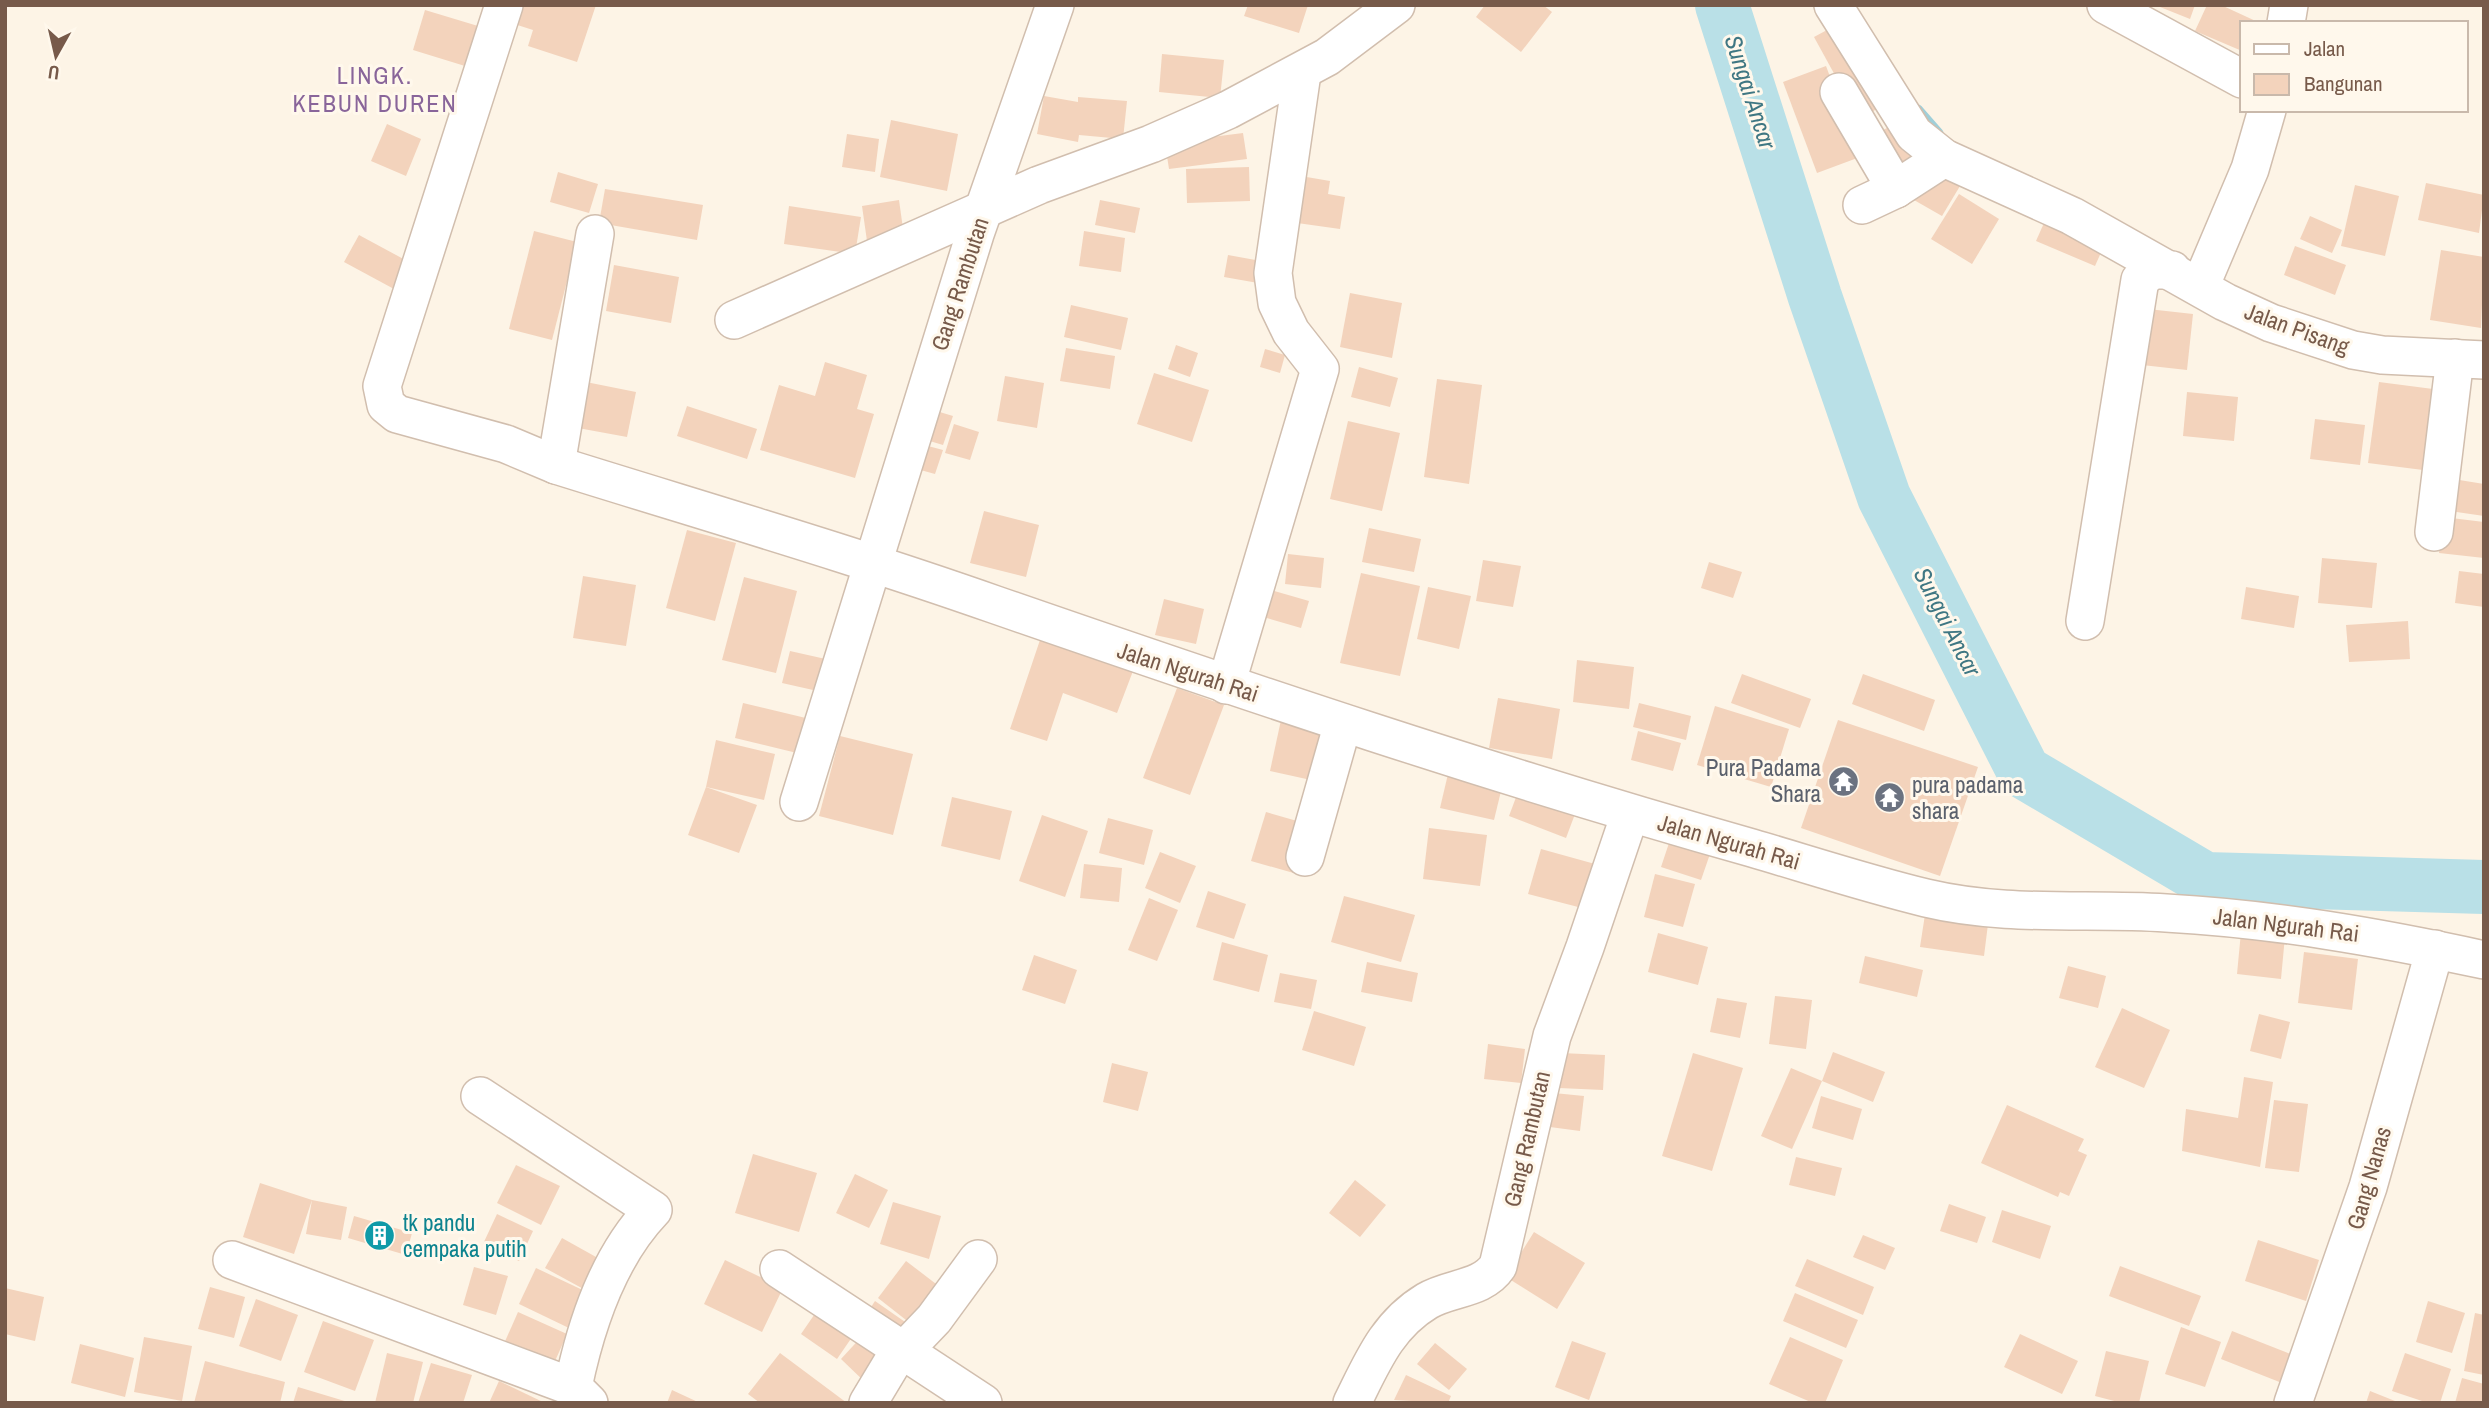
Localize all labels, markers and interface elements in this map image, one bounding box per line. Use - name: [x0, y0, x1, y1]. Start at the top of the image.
- north arrow: [21, 21, 91, 91]
- legend: [2240, 21, 2468, 112]
- water label: Sungai Ancar: [1718, 31, 1785, 154]
- text: Jalan: [2304, 34, 2345, 63]
- text: U: [46, 59, 61, 86]
- district label: LINGK. KEBUN DUREN: [292, 59, 458, 119]
- text: Bangunan: [2304, 69, 2383, 98]
- street label: Gang Rambutan: [923, 213, 996, 354]
- street label: Jalan Pisang: [2241, 295, 2354, 362]
- water label: Sungai Ancar: [1907, 562, 1990, 683]
- street label: Jalan Ngurah Rai: [1114, 634, 1263, 709]
- place label: Pura Padama Shara: [1706, 752, 1822, 809]
- temple icon: Pura Padama Shara: [1827, 764, 1861, 798]
- place label: pura padama shara: [1912, 769, 2024, 826]
- temple icon: pura padama shara: [1872, 781, 1906, 815]
- street label: Jalan Ngurah Rai: [1654, 806, 1804, 877]
- street label: Jalan Ngurah Rai: [2211, 900, 2361, 949]
- street label: Gang Rambutan: [1496, 1068, 1557, 1210]
- street label: Gang Nanas: [2339, 1123, 2398, 1233]
- place label: tk pandu cempaka putih: [403, 1207, 527, 1264]
- building icon: tk pandu cempaka putih: [363, 1219, 397, 1253]

